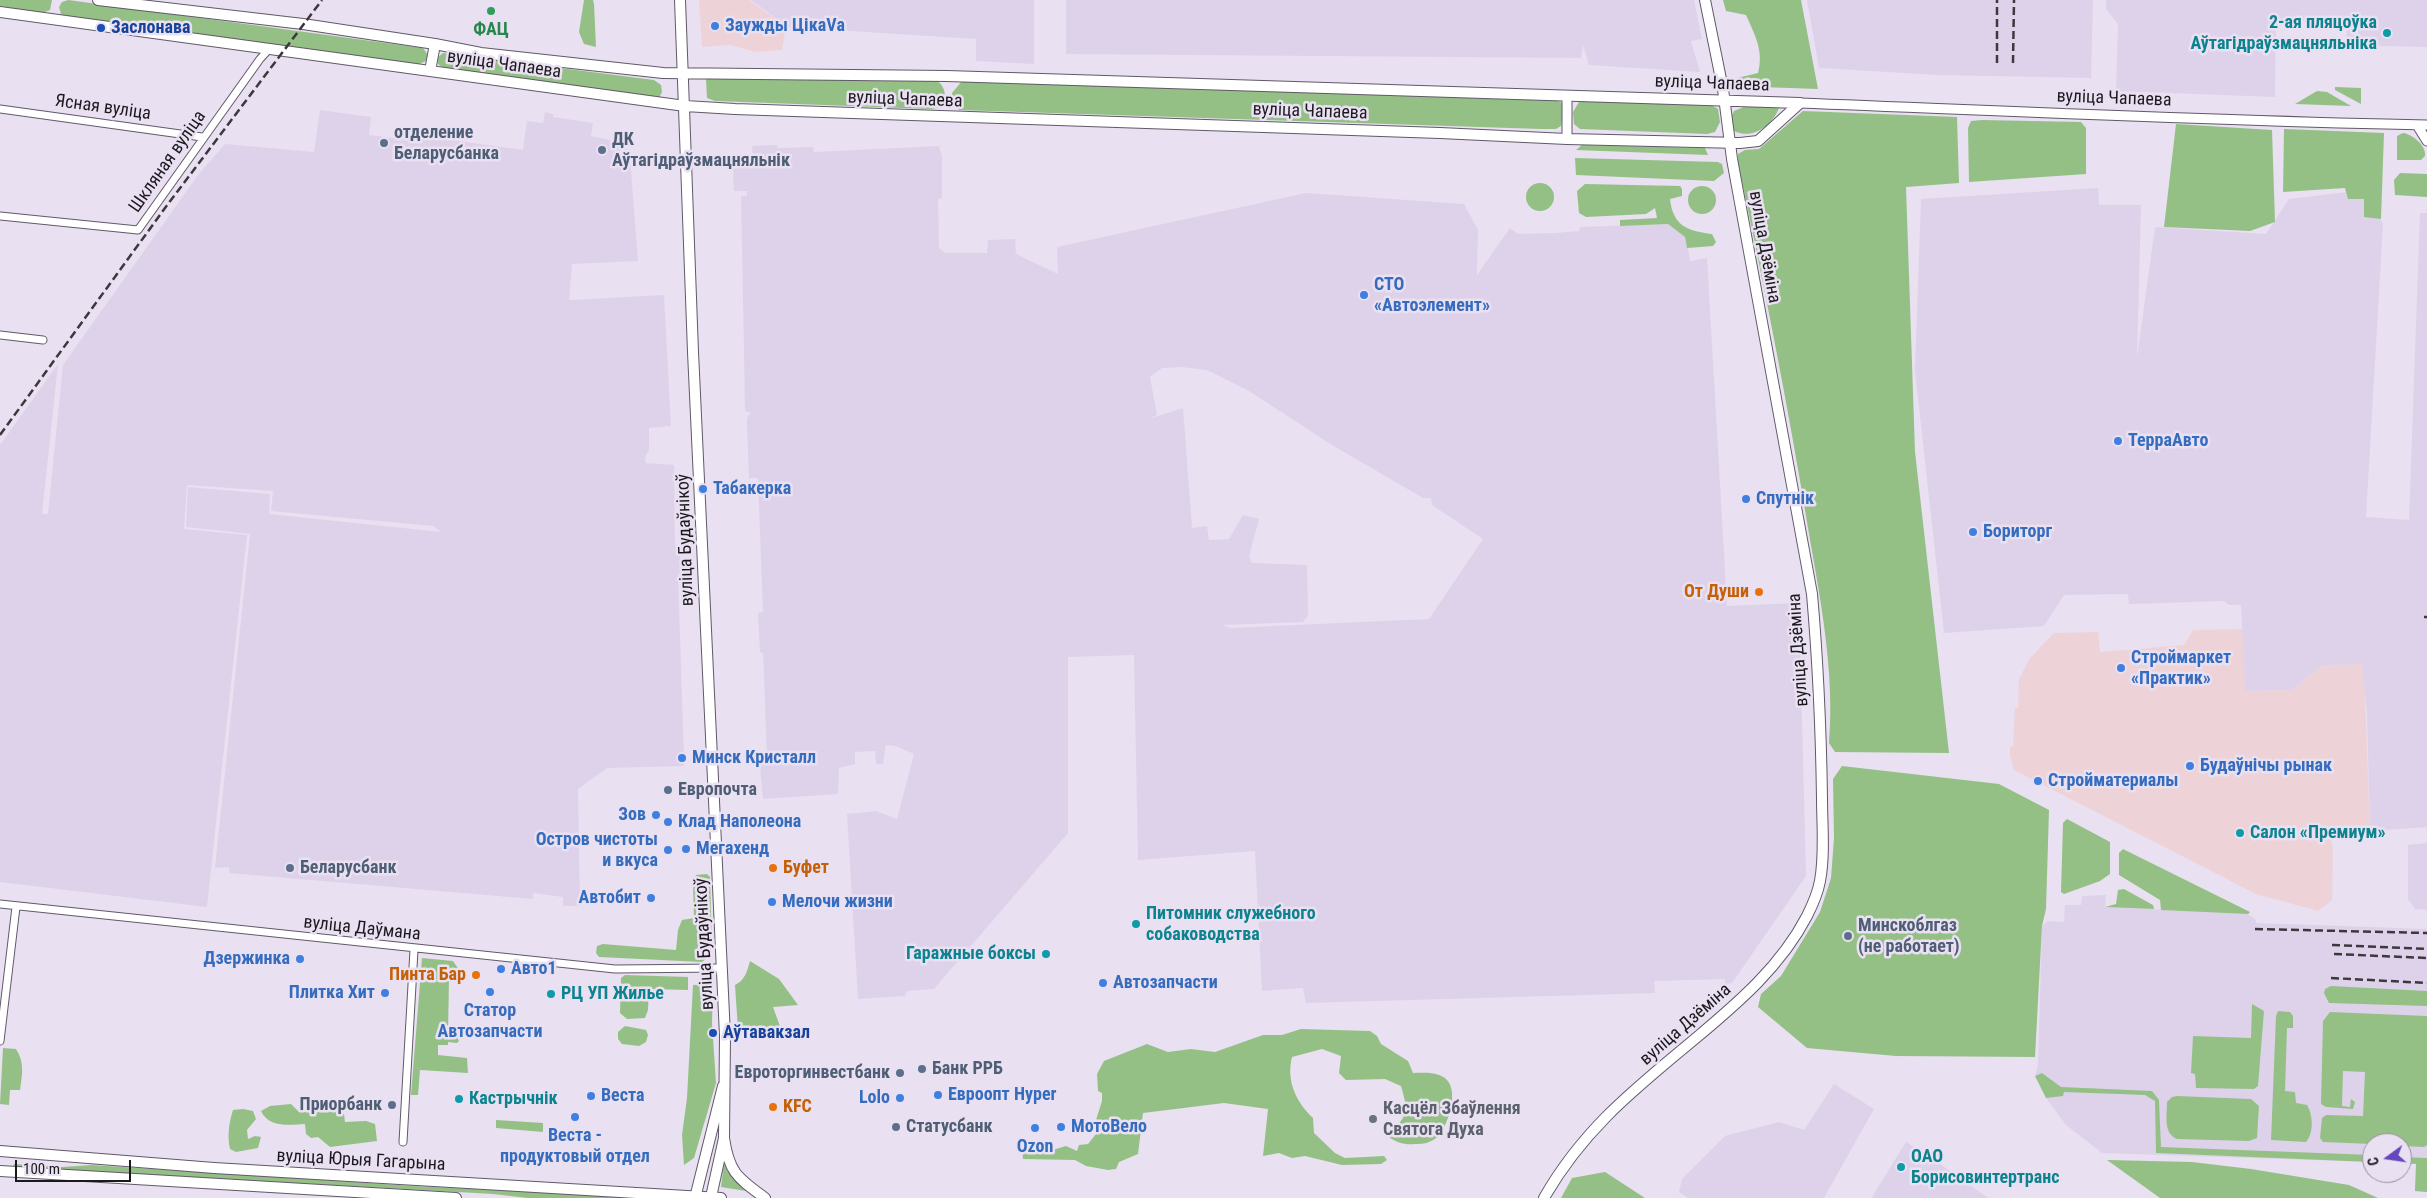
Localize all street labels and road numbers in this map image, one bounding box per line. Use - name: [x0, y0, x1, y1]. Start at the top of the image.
- street label: вуліца Чапаева: [446, 46, 562, 84]
- street label: вуліца Чапаева: [1654, 71, 1770, 97]
- street label: вуліца Чапаева: [2056, 86, 2172, 112]
- street label: вуліца Чапаева: [847, 87, 963, 113]
- street label: Ясная вуліца: [54, 91, 152, 125]
- street label: вуліца Чапаева: [1252, 99, 1368, 125]
- street label: Шкляная вуліца: [125, 107, 211, 217]
- street label: вуліца Дзёміна: [1744, 189, 1784, 305]
- street label: вуліца Будаўнікоў: [673, 474, 699, 606]
- street label: вуліца Дзёміна: [1784, 593, 1814, 707]
- street label: вуліца Будаўнікоў: [691, 877, 719, 1011]
- street label: вуліца Даўмана: [302, 912, 422, 946]
- street label: вуліца Дзёміна: [1636, 980, 1736, 1070]
- street label: вуліца Юрыя Гагарына: [276, 1146, 446, 1176]

